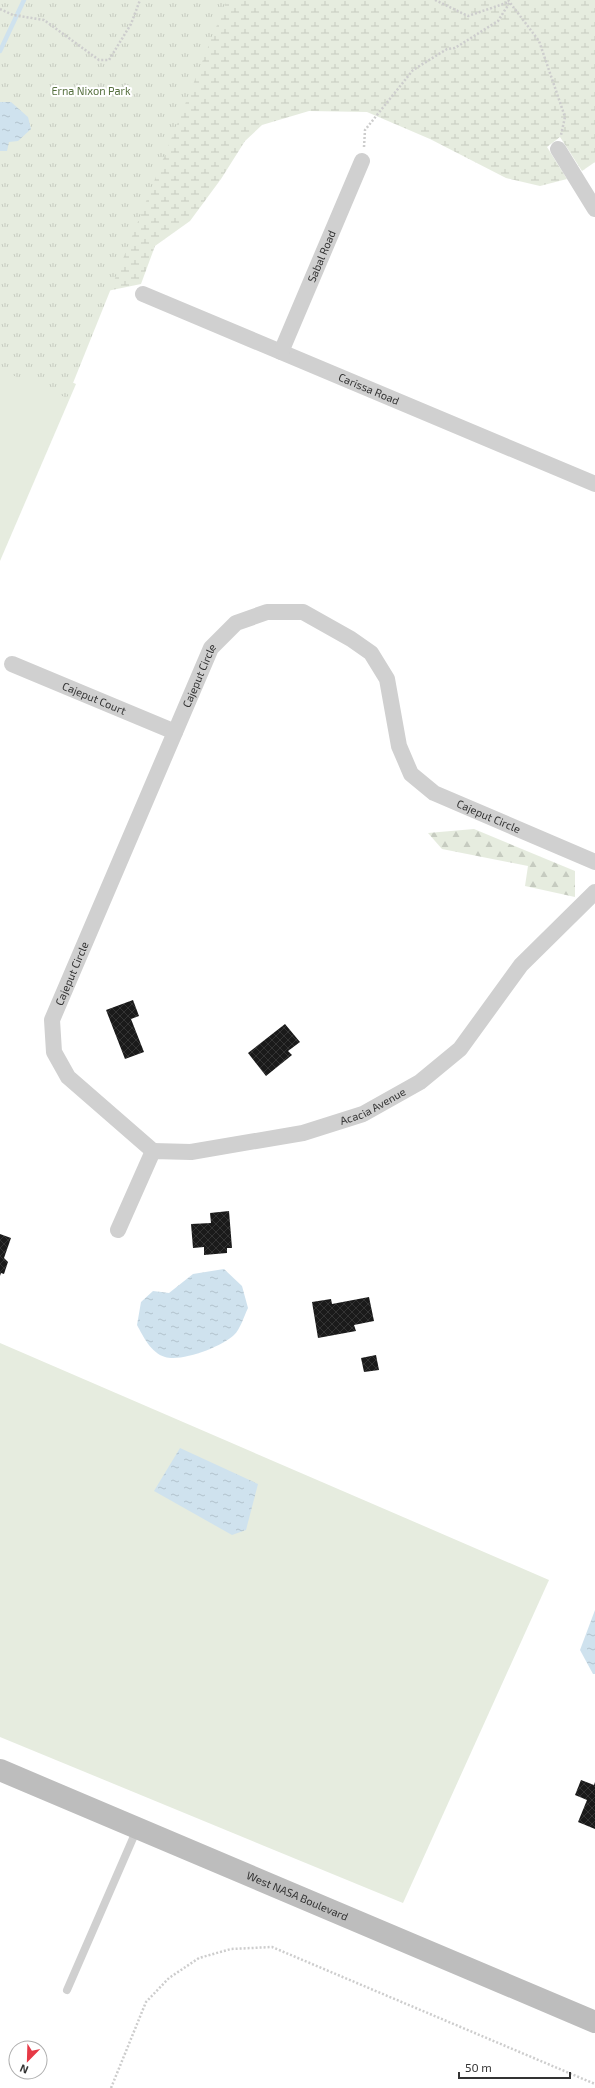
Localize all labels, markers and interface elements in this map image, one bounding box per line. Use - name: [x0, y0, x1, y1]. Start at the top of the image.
- park label: Erna Nixon Park: [51, 84, 131, 97]
- street label: Sabal Road: [304, 228, 338, 284]
- street label: Carissa Road: [337, 370, 401, 407]
- street label: Cajeput Circle: [179, 640, 218, 709]
- street label: Cajeput Court: [61, 679, 128, 717]
- street label: Cajeput Circle: [455, 797, 523, 835]
- street label: Cajeput Circle: [52, 939, 91, 1007]
- street label: Acacia Avenue: [338, 1084, 408, 1127]
- street label: West NASA Boulevard: [245, 1868, 350, 1923]
- north arrow: [8, 2040, 48, 2080]
- scale bar: [459, 2054, 570, 2080]
- text: 50 m: [465, 2060, 492, 2074]
- text: N: [18, 2062, 30, 2077]

